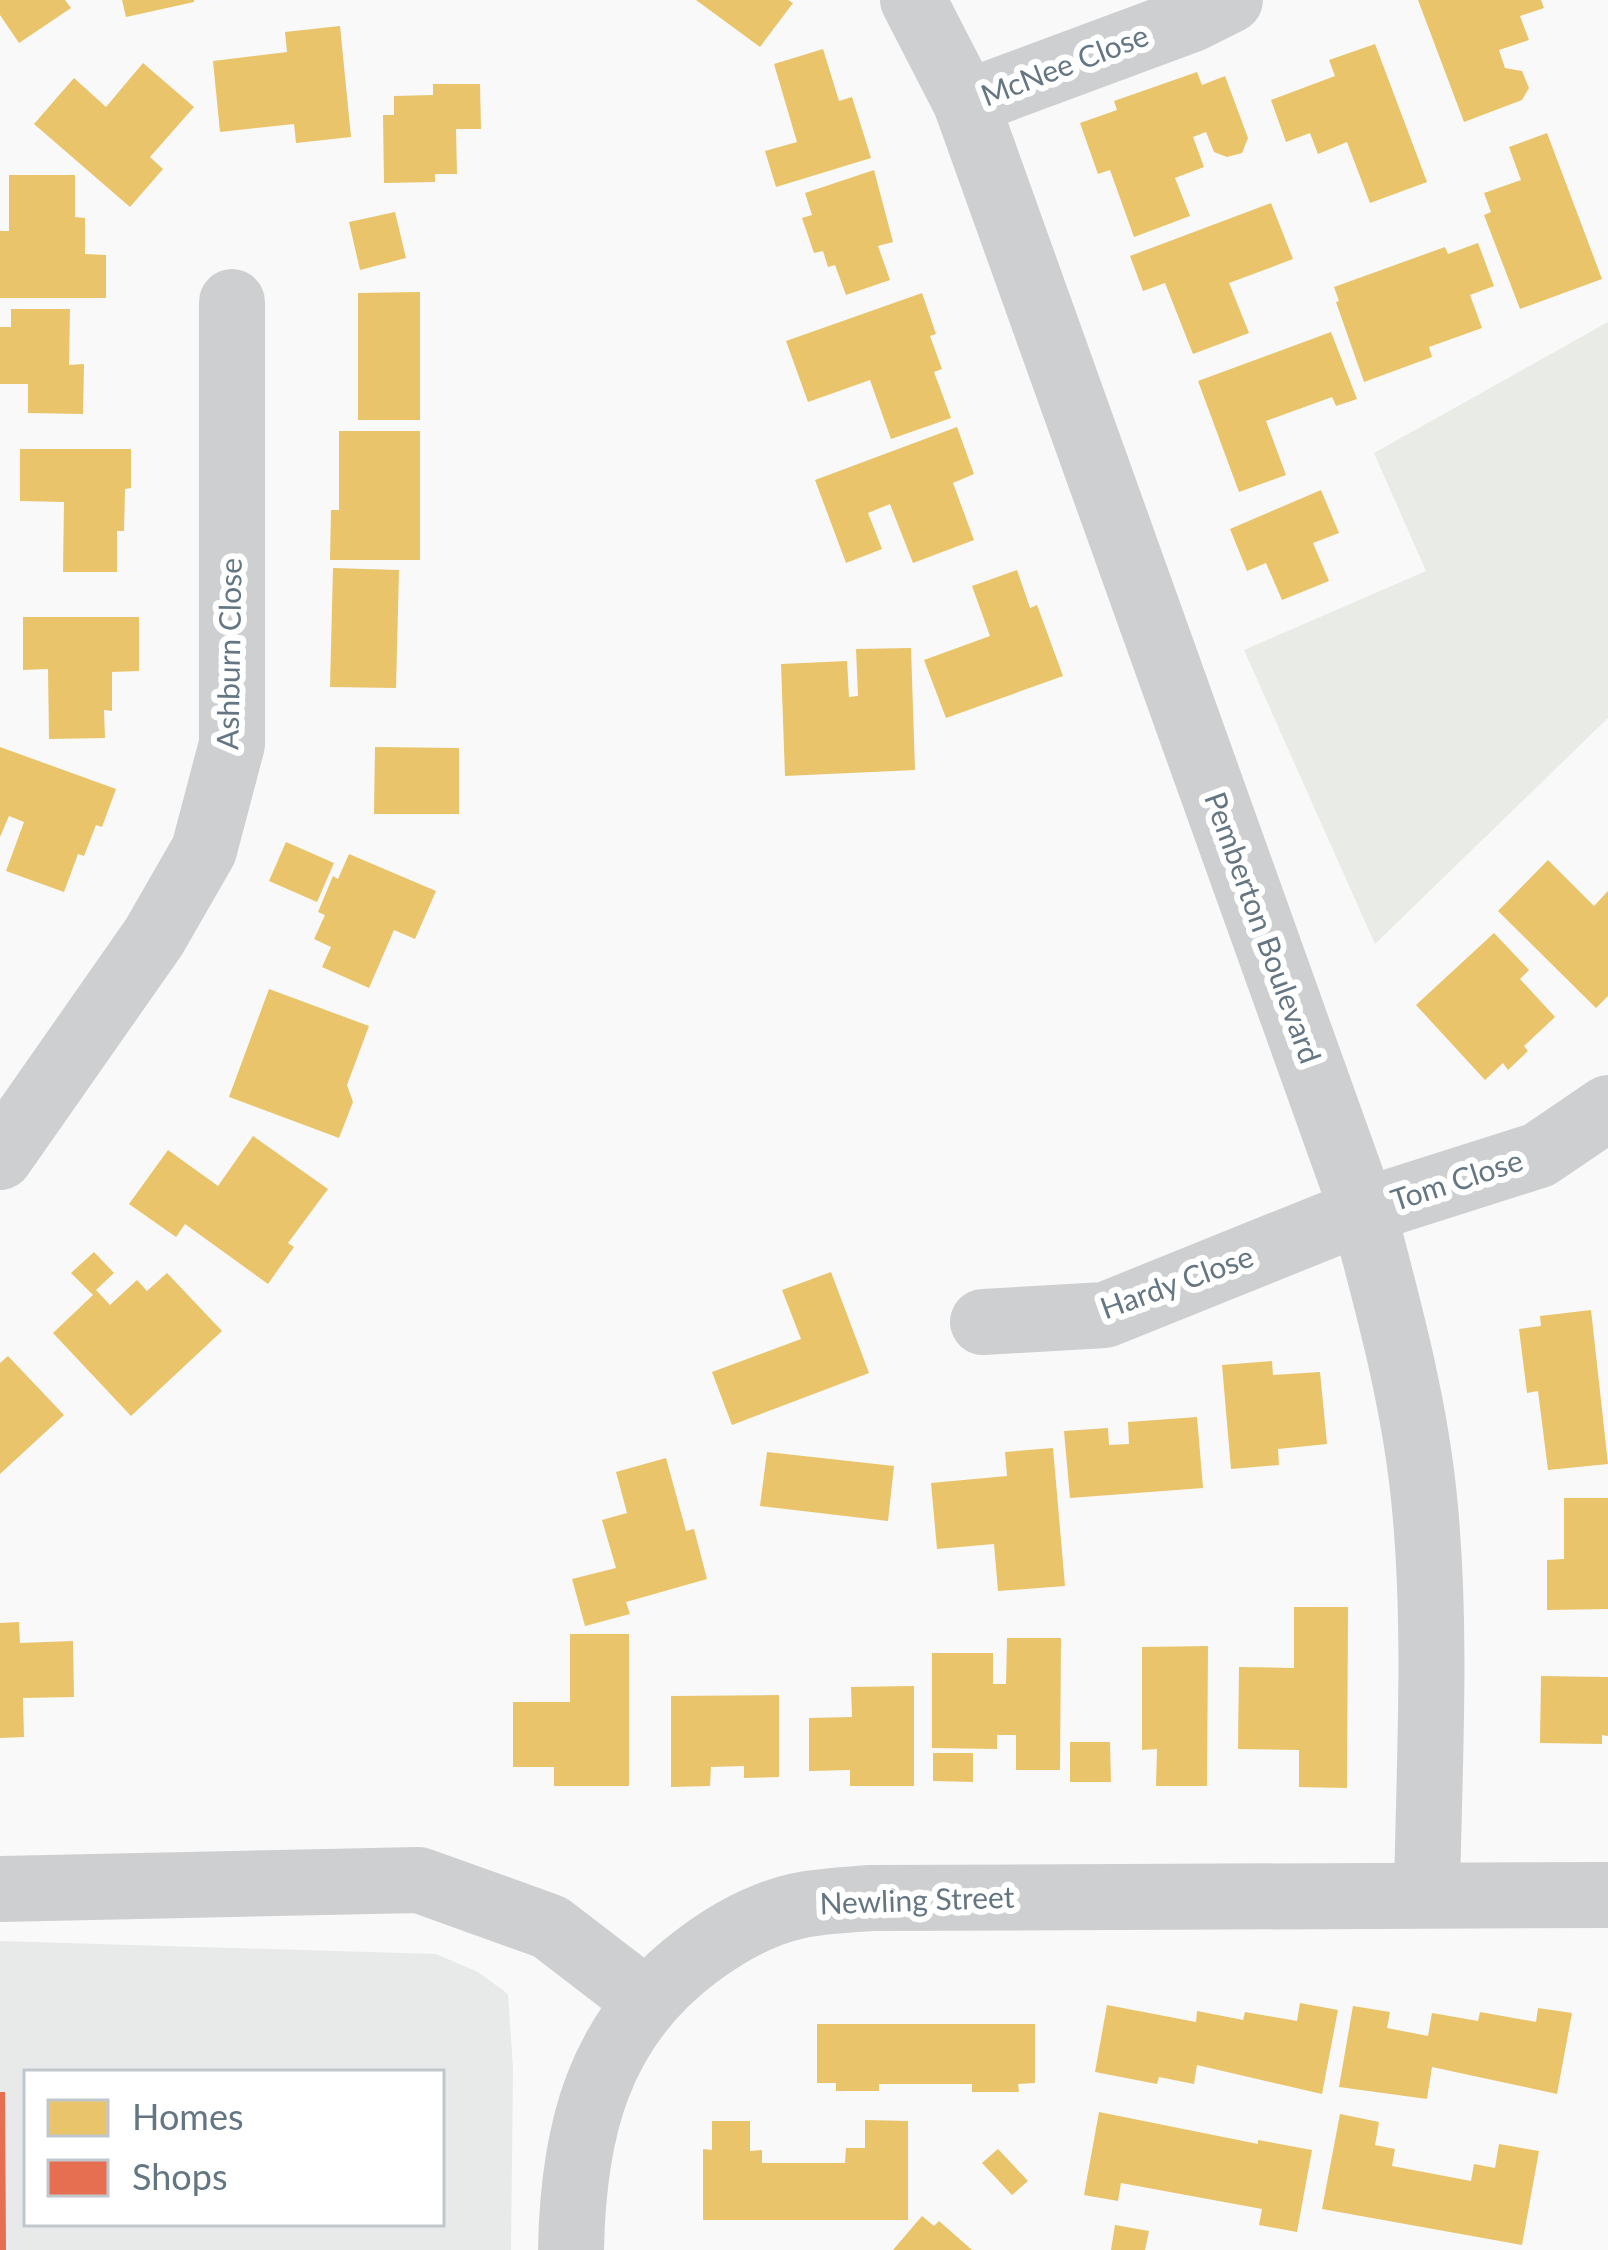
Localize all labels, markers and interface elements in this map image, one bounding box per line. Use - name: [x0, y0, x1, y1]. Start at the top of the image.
- street label: McNee Close: [976, 16, 1153, 113]
- street label: Ashburn Close: [208, 558, 248, 750]
- street label: Pemberton Boulevard: [1198, 787, 1330, 1068]
- street label: Tom Close: [1386, 1141, 1527, 1217]
- street label: Hardy Close: [1095, 1237, 1258, 1325]
- street label: Newling Street: [819, 1878, 1015, 1920]
- legend: [24, 2070, 444, 2226]
- text: Homes: [132, 2094, 244, 2138]
- text: Shops: [132, 2154, 228, 2198]

